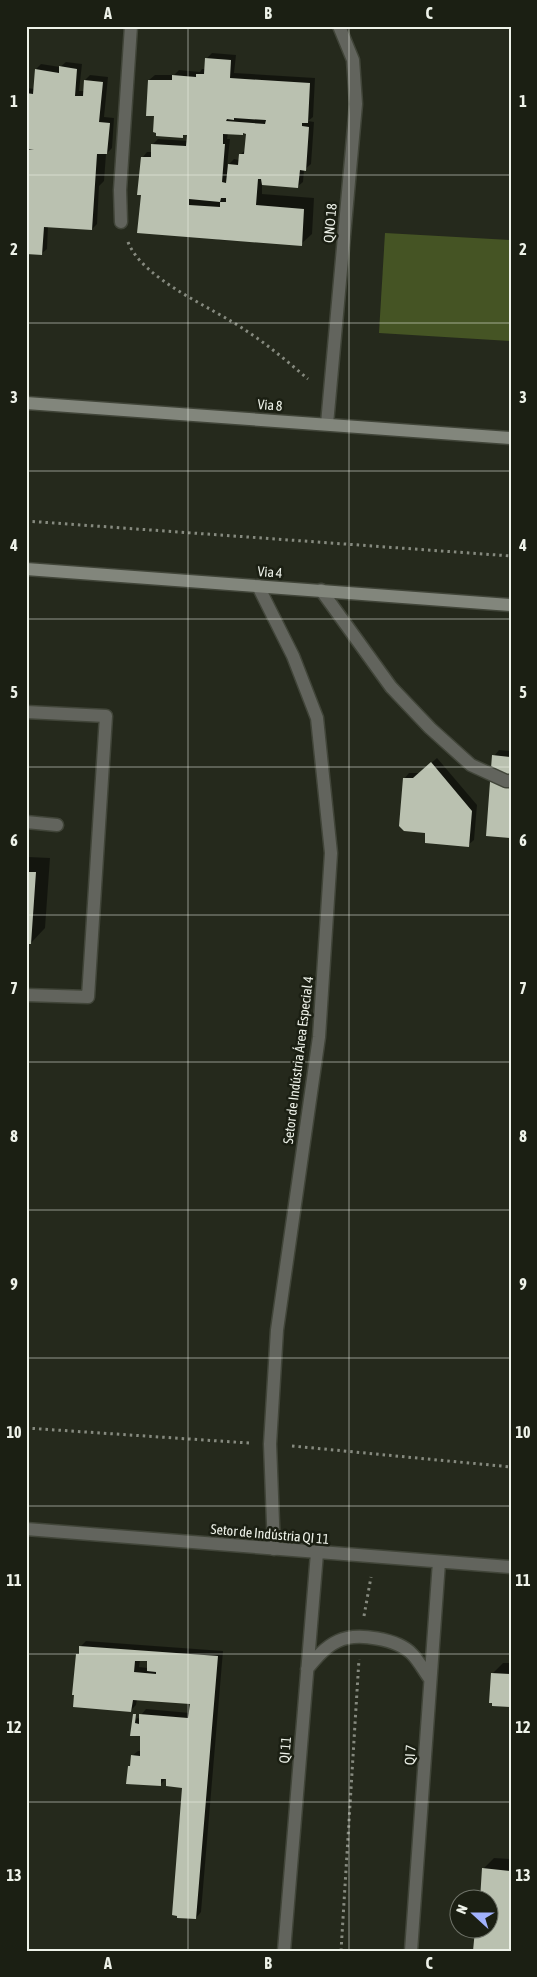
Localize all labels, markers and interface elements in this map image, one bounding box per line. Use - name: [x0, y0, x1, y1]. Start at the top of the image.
- text: A: [103, 4, 112, 22]
- text: B: [264, 4, 272, 22]
- text: C: [425, 4, 433, 22]
- text: 1: [10, 92, 18, 110]
- text: 1: [519, 92, 527, 110]
- street label: QNO 18: [320, 202, 340, 243]
- text: 2: [10, 240, 18, 258]
- text: 2: [519, 240, 527, 258]
- text: 3: [10, 388, 18, 406]
- text: 3: [519, 388, 527, 406]
- street label: Via 8: [257, 396, 283, 414]
- text: 4: [9, 536, 18, 554]
- text: 4: [518, 536, 527, 554]
- street label: Via 4: [257, 563, 283, 581]
- text: 5: [10, 683, 18, 701]
- text: 5: [519, 683, 527, 701]
- text: 6: [10, 831, 18, 849]
- text: 6: [519, 831, 527, 849]
- street label: Setor de Indústria Área Especial 4: [280, 975, 316, 1145]
- text: 7: [10, 979, 18, 997]
- text: 7: [519, 979, 527, 997]
- text: 8: [10, 1127, 18, 1145]
- text: 8: [519, 1127, 527, 1145]
- text: 9: [10, 1275, 18, 1293]
- text: 9: [519, 1275, 527, 1293]
- text: 10: [6, 1423, 22, 1441]
- text: 10: [515, 1423, 531, 1441]
- street label: Setor de Indústria QI 11: [210, 1521, 330, 1547]
- text: 11: [6, 1571, 22, 1589]
- text: 11: [515, 1571, 531, 1589]
- text: 12: [6, 1718, 22, 1736]
- text: 12: [515, 1718, 531, 1736]
- street label: QI 11: [276, 1736, 294, 1764]
- street label: QI 7: [401, 1744, 419, 1766]
- text: 13: [6, 1866, 22, 1884]
- text: 13: [515, 1866, 531, 1884]
- north arrow: [450, 1890, 500, 1940]
- text: N: [453, 1903, 471, 1916]
- text: A: [103, 1954, 112, 1972]
- text: B: [264, 1954, 272, 1972]
- text: C: [425, 1954, 433, 1972]

